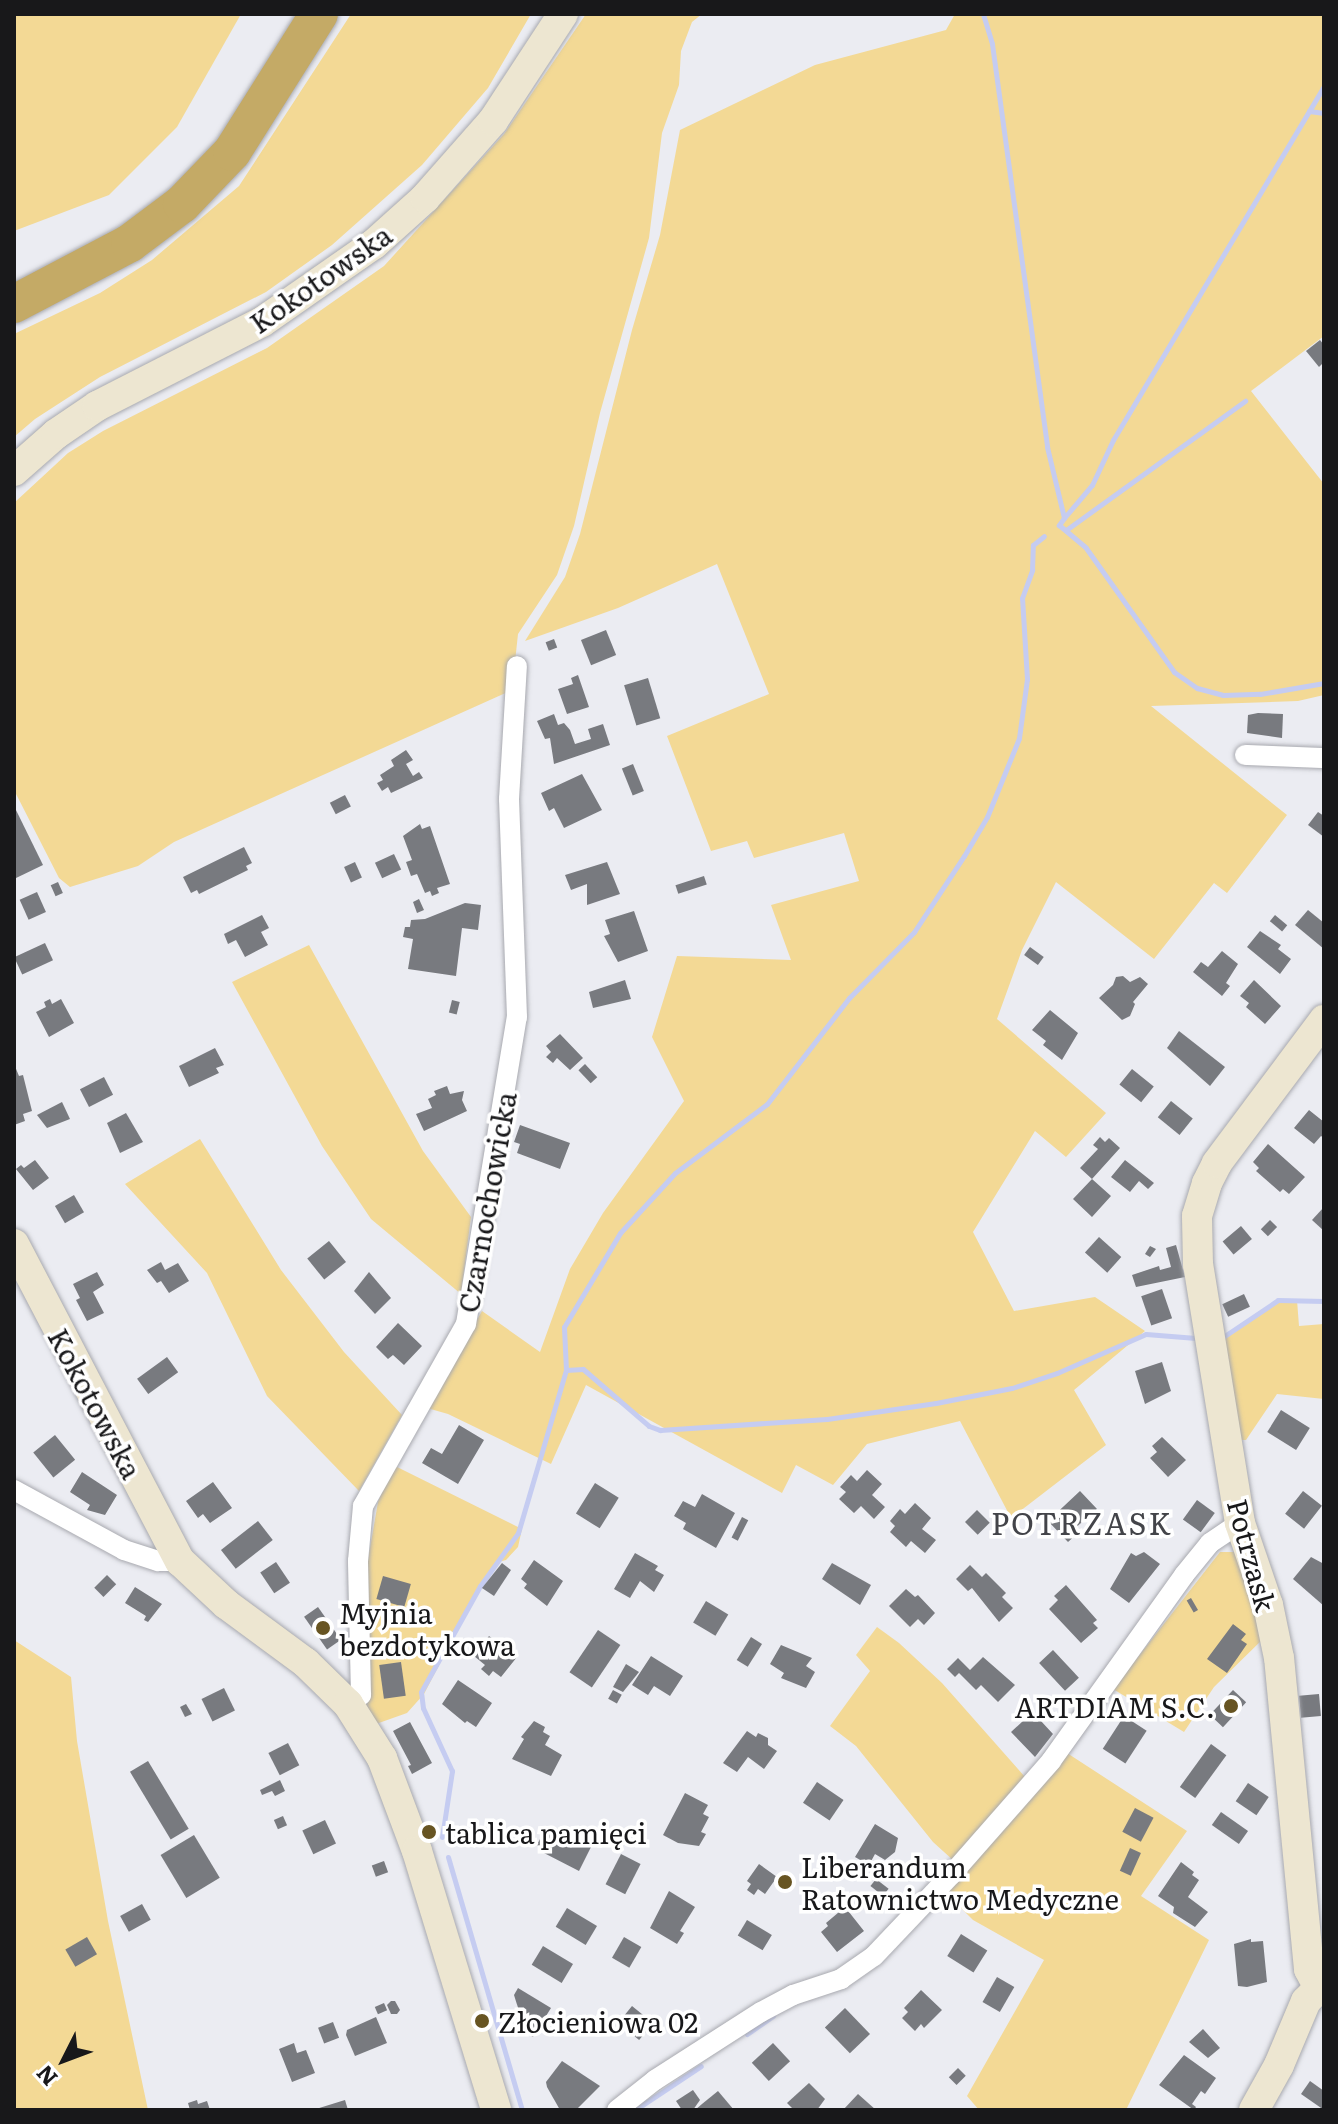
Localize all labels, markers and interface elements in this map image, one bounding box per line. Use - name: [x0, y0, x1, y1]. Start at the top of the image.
- street label: Kokotowska: [243, 217, 397, 339]
- street label: Czarnochowicka: [450, 1089, 522, 1315]
- street label: Kokotowska: [42, 1322, 150, 1484]
- street label: Potrzask: [1222, 1495, 1284, 1615]
- district label: POTRZASK: [991, 1504, 1173, 1540]
- place label: Myjnia bezdotykowa: [339, 1595, 515, 1661]
- marker: Myjnia bezdotykowa: [314, 1619, 332, 1637]
- place label: ARTDIAM S.C.: [1014, 1689, 1215, 1723]
- marker: ARTDIAM S.C.: [1222, 1697, 1240, 1715]
- place label: tablica pamięci: [445, 1815, 647, 1849]
- marker: tablica pamięci: [420, 1823, 438, 1841]
- place label: Liberandum Ratownictwo Medyczne: [801, 1849, 1119, 1915]
- marker: Liberandum Ratownictwo Medyczne: [776, 1873, 794, 1891]
- place label: Złocieniowa 02: [498, 2004, 698, 2038]
- marker: Złocieniowa 02: [473, 2012, 491, 2030]
- north arrow: [24, 2020, 104, 2100]
- text: N: [27, 2058, 64, 2094]

